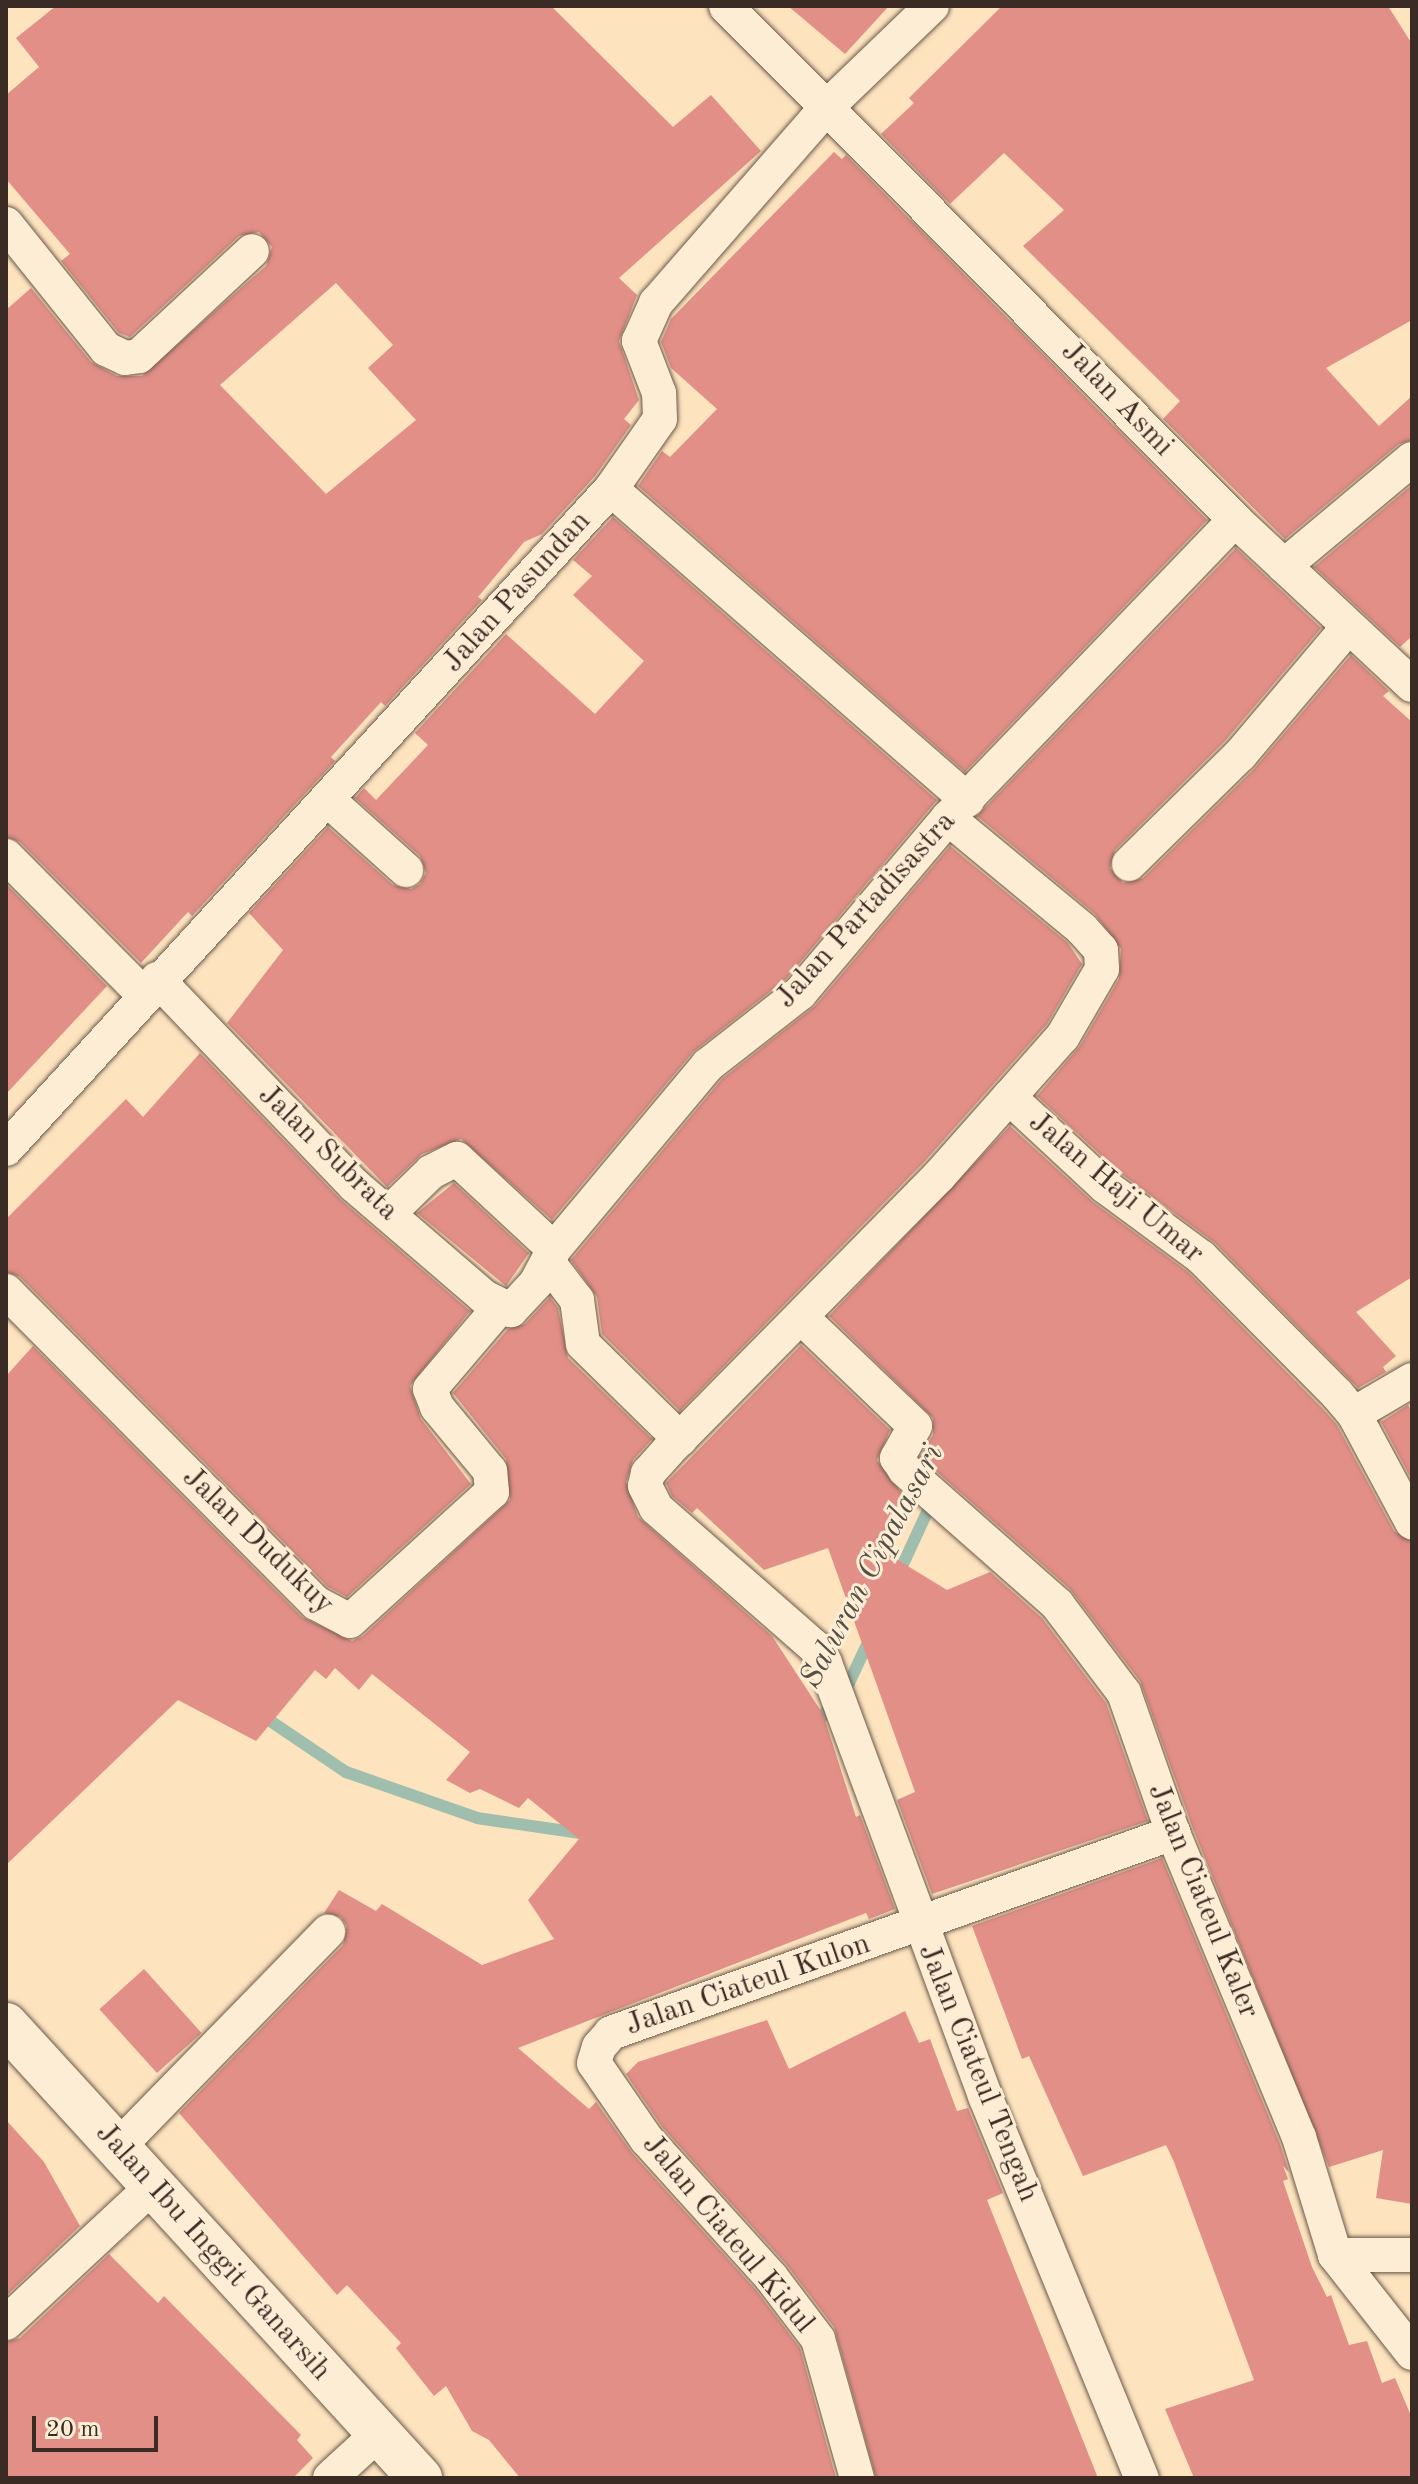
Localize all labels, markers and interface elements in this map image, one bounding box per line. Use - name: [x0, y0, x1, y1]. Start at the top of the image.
- street label: Jalan Asmi: [1053, 334, 1181, 464]
- street label: Jalan Pasundan: [435, 504, 599, 680]
- street label: Jalan Partadisastra: [768, 804, 964, 1016]
- street label: Jalan Subrata: [250, 1077, 406, 1229]
- street label: Jalan Haji Umar: [1021, 1104, 1211, 1272]
- water label: Saluran Cipalasari: [792, 1438, 954, 1696]
- street label: Jalan Dudukuy: [175, 1460, 341, 1622]
- street label: Jalan Ciateul Kaler: [1139, 1778, 1267, 2024]
- street label: Jalan Ciateul Kulon: [621, 1926, 875, 2044]
- street label: Jalan Ciateul Tengah: [910, 1939, 1046, 2207]
- street label: Jalan Ibu Inggit Ganarsih: [88, 2116, 338, 2388]
- street label: Jalan Ciateul Kidul: [634, 2127, 822, 2341]
- scale bar: [36, 2400, 162, 2450]
- text: 20 m: [46, 2418, 100, 2442]

